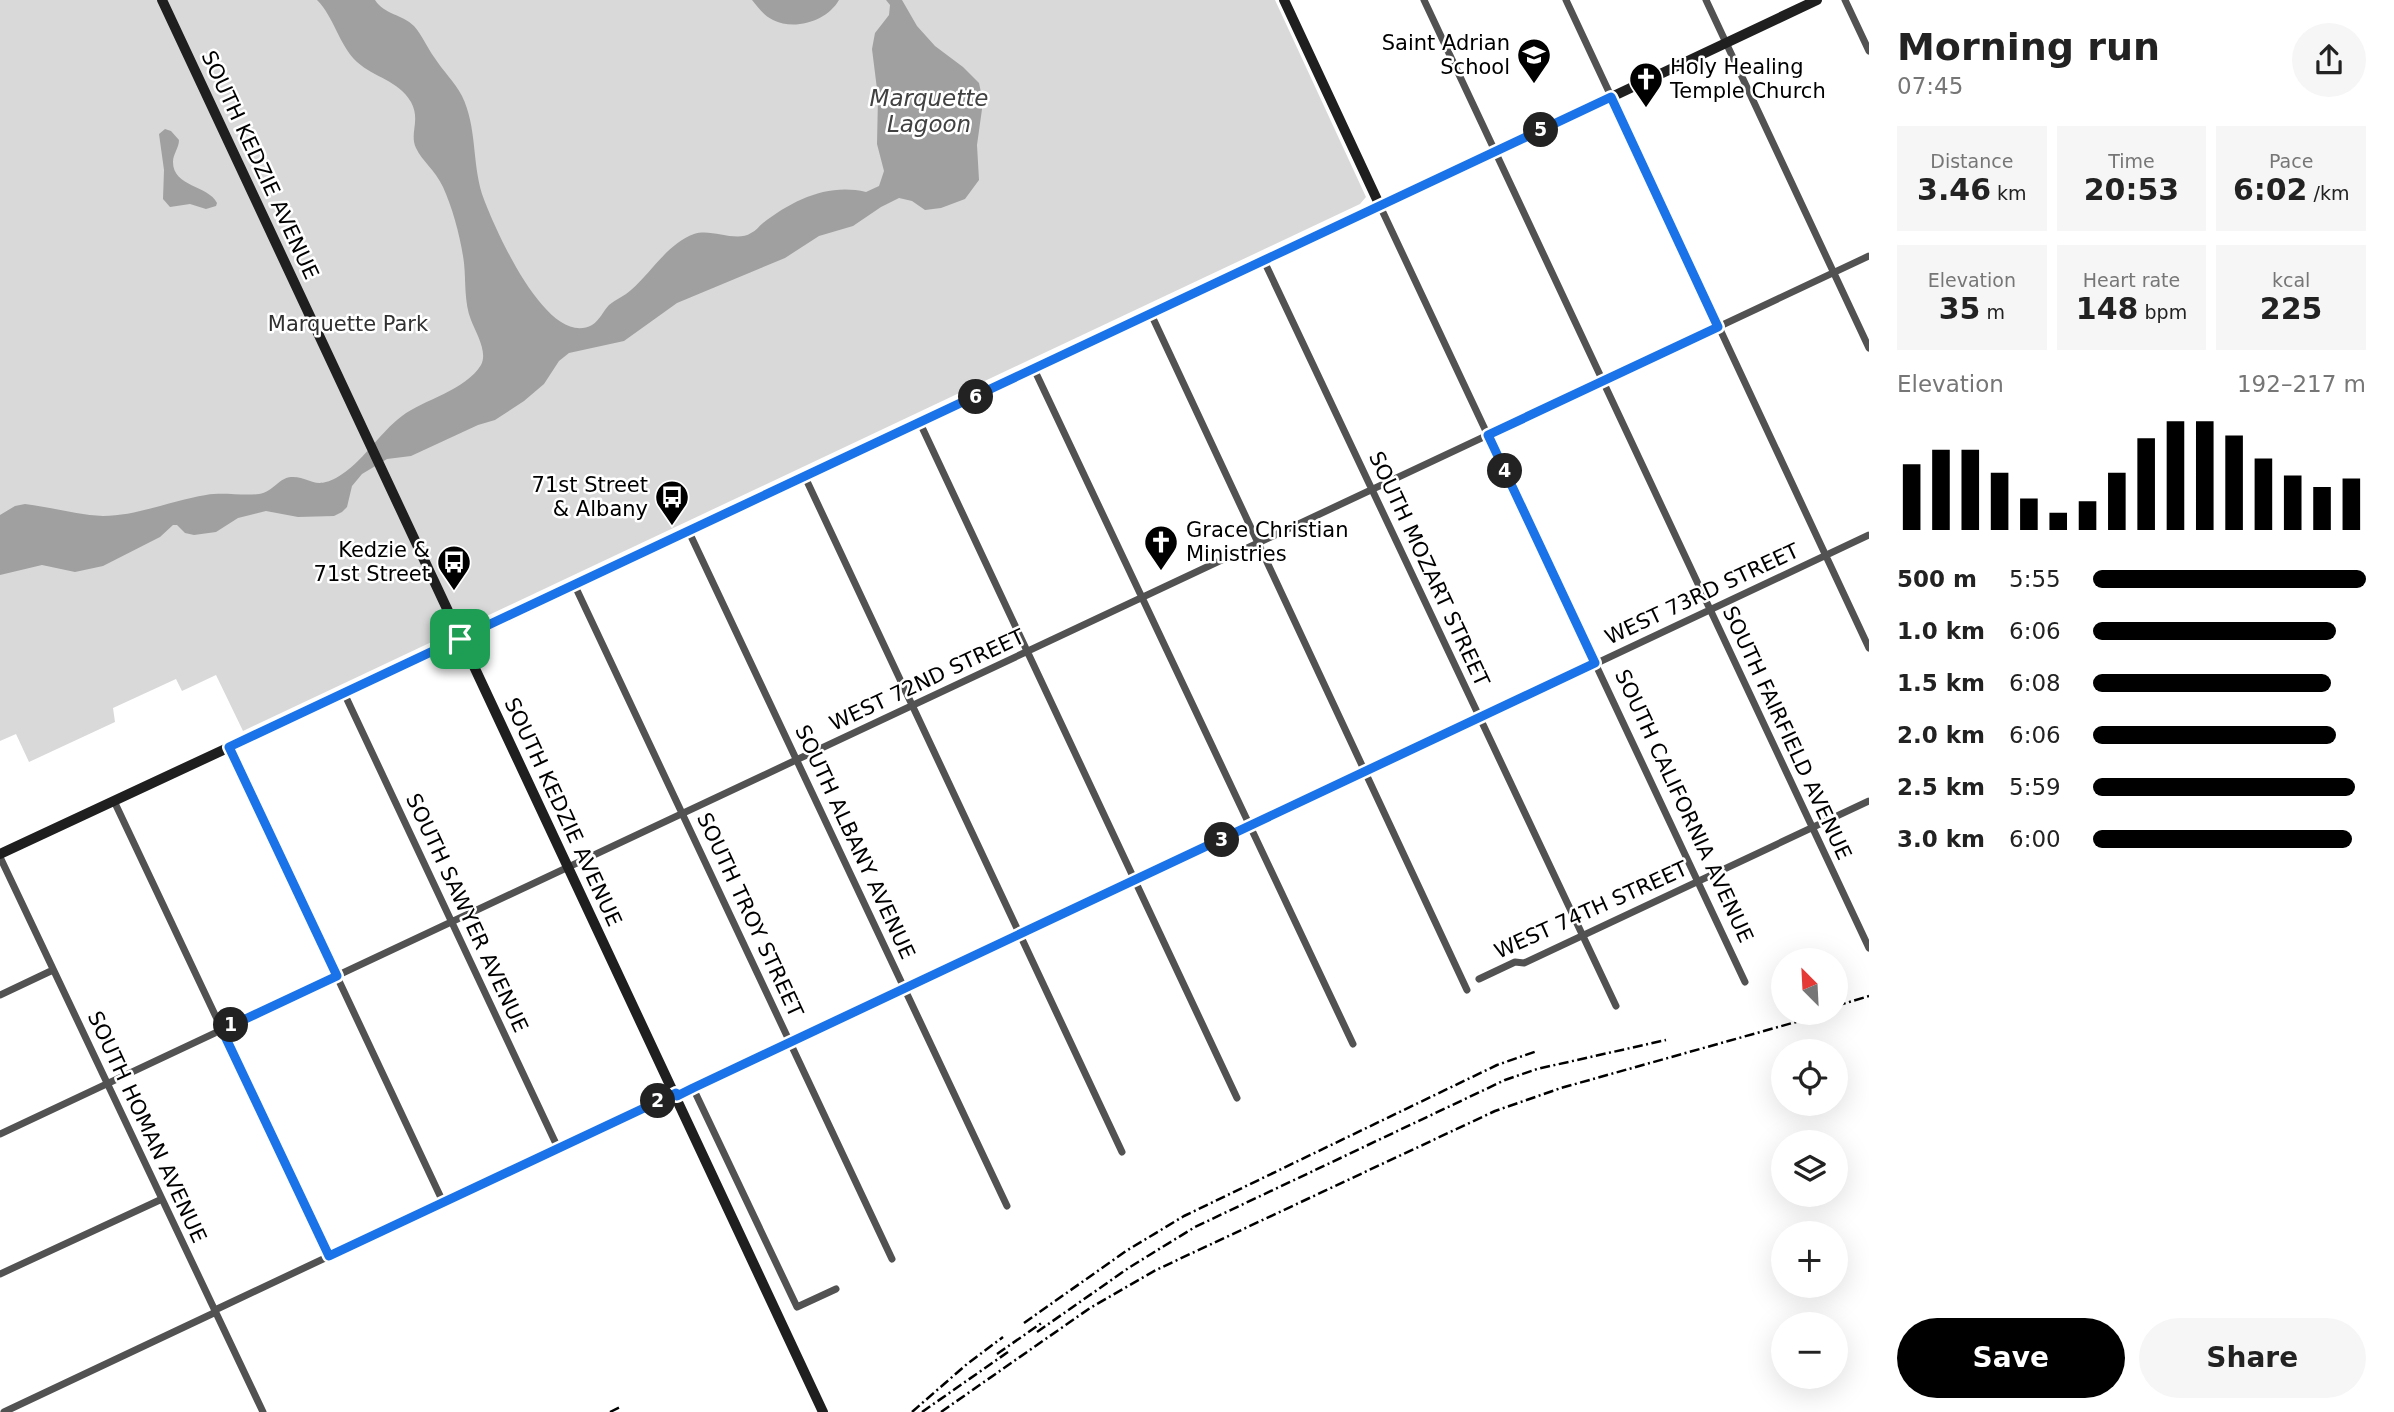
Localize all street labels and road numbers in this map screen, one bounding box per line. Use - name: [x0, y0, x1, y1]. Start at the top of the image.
- street label: SOUTH KEDZIE AVENUE: [196, 47, 324, 283]
- street label: SOUTH MOZART STREET: [1364, 448, 1494, 691]
- street label: WEST 73RD STREET: [1601, 538, 1803, 649]
- street label: SOUTH FAIRFIELD AVENUE: [1718, 602, 1856, 864]
- street label: WEST 72ND STREET: [826, 624, 1028, 736]
- street label: SOUTH CALIFORNIA AVENUE: [1610, 666, 1758, 946]
- street label: SOUTH KEDZIE AVENUE: [499, 694, 627, 930]
- street label: SOUTH ALBANY AVENUE: [790, 721, 920, 963]
- street label: SOUTH SAWYER AVENUE: [401, 790, 533, 1036]
- street label: SOUTH TROY STREET: [692, 809, 808, 1021]
- street label: WEST 74TH STREET: [1491, 856, 1691, 963]
- street label: SOUTH HOMAN AVENUE: [83, 1007, 211, 1247]

